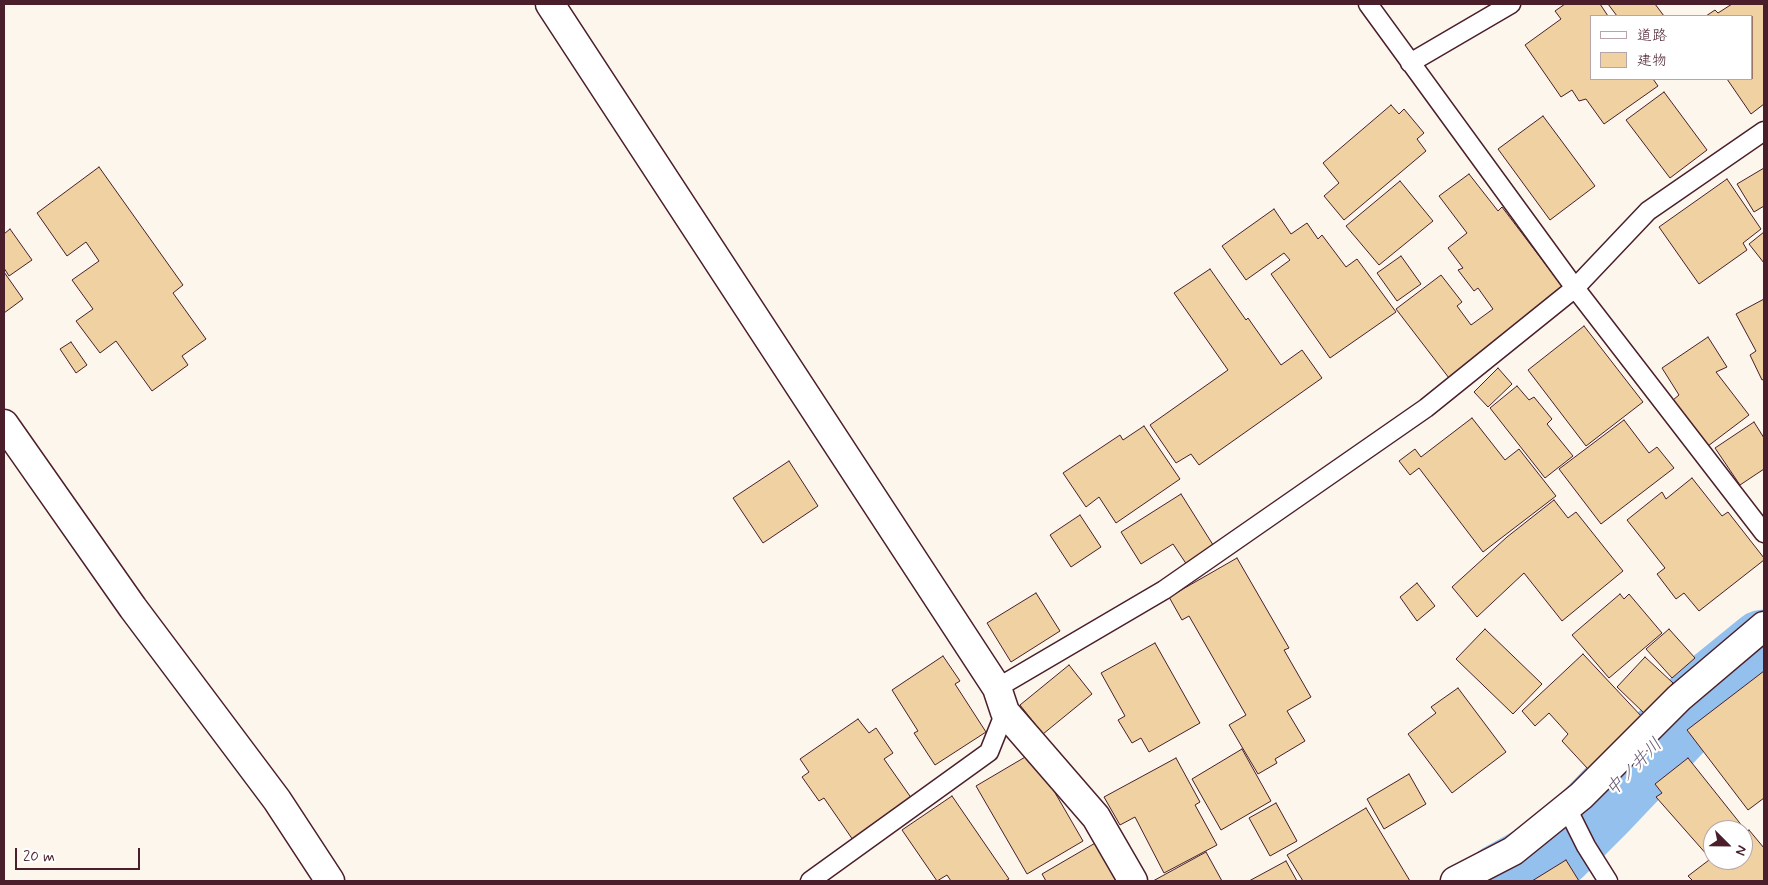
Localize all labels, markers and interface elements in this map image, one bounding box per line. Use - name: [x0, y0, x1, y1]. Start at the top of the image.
- legend: [1590, 15, 1753, 80]
- text: 道路: [1637, 26, 1667, 46]
- text: 建物: [1637, 51, 1667, 71]
- water label: 中ノ井川: [1602, 735, 1668, 801]
- north arrow: [1703, 820, 1753, 870]
- scale bar: [18, 838, 142, 870]
- text: N: [1731, 843, 1751, 858]
- text: 20 m: [23, 847, 55, 867]

